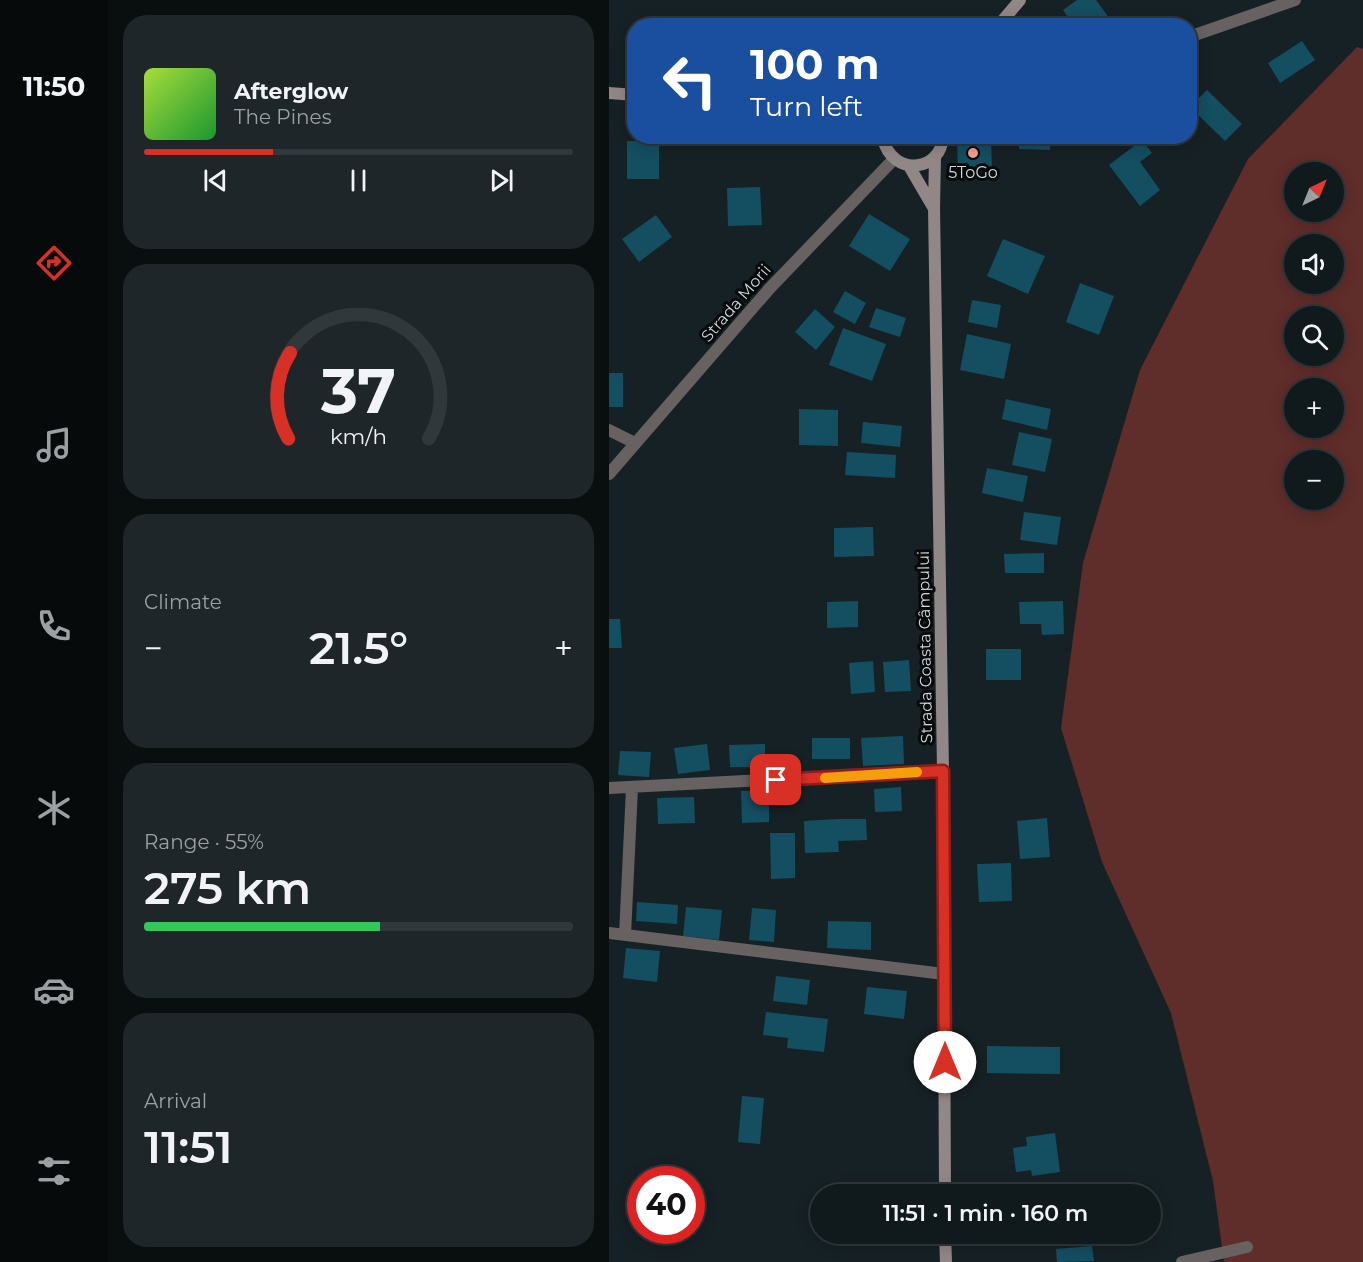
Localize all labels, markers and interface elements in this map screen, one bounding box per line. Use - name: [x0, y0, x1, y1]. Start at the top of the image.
- text: 100 m: [750, 38, 879, 90]
- icon: left: [651, 42, 729, 120]
- text: 11:50: [23, 70, 85, 103]
- text: Afterglow: [234, 78, 348, 105]
- text: Turn left: [750, 90, 863, 123]
- text: The Pines: [234, 105, 331, 129]
- marker: 5ToGo: [966, 146, 980, 160]
- north arrow: [1284, 162, 1344, 222]
- map controls: [1284, 162, 1344, 510]
- place label: 5ToGo: [948, 163, 998, 182]
- icon: previous: [199, 164, 232, 197]
- icon: pause: [342, 164, 375, 197]
- icon: next: [485, 164, 518, 197]
- button: sound: [1284, 234, 1344, 294]
- icon: directions: [33, 242, 75, 284]
- street label: Strada Morii: [697, 260, 775, 346]
- button: search: [1284, 306, 1344, 366]
- text: 37: [320, 353, 396, 429]
- button: +: [1284, 378, 1344, 438]
- text: km/h: [330, 423, 387, 449]
- icon: music: [33, 424, 75, 466]
- button: −: [1284, 450, 1344, 510]
- street label: Strada Coasta Câmpului: [914, 551, 936, 743]
- text: Climate: [144, 590, 222, 614]
- icon: phone: [33, 605, 75, 647]
- text: 21.5°: [309, 620, 408, 675]
- text: −: [144, 628, 163, 668]
- text: +: [554, 628, 573, 668]
- pin: [750, 754, 801, 805]
- icon: arrive: [759, 763, 792, 796]
- icon: climate: [33, 787, 75, 829]
- text: Range · 55%: [144, 830, 264, 854]
- text: 275 km: [144, 860, 311, 915]
- icon: car: [33, 969, 75, 1011]
- position arrow: [913, 1030, 977, 1094]
- text: Arrival: [144, 1089, 207, 1113]
- text: 11:51: [144, 1119, 233, 1174]
- icon: filters: [33, 1150, 75, 1192]
- speed limit sign: 40: [627, 1166, 705, 1244]
- text: 11:51 · 1 min · 160 m: [883, 1200, 1088, 1227]

